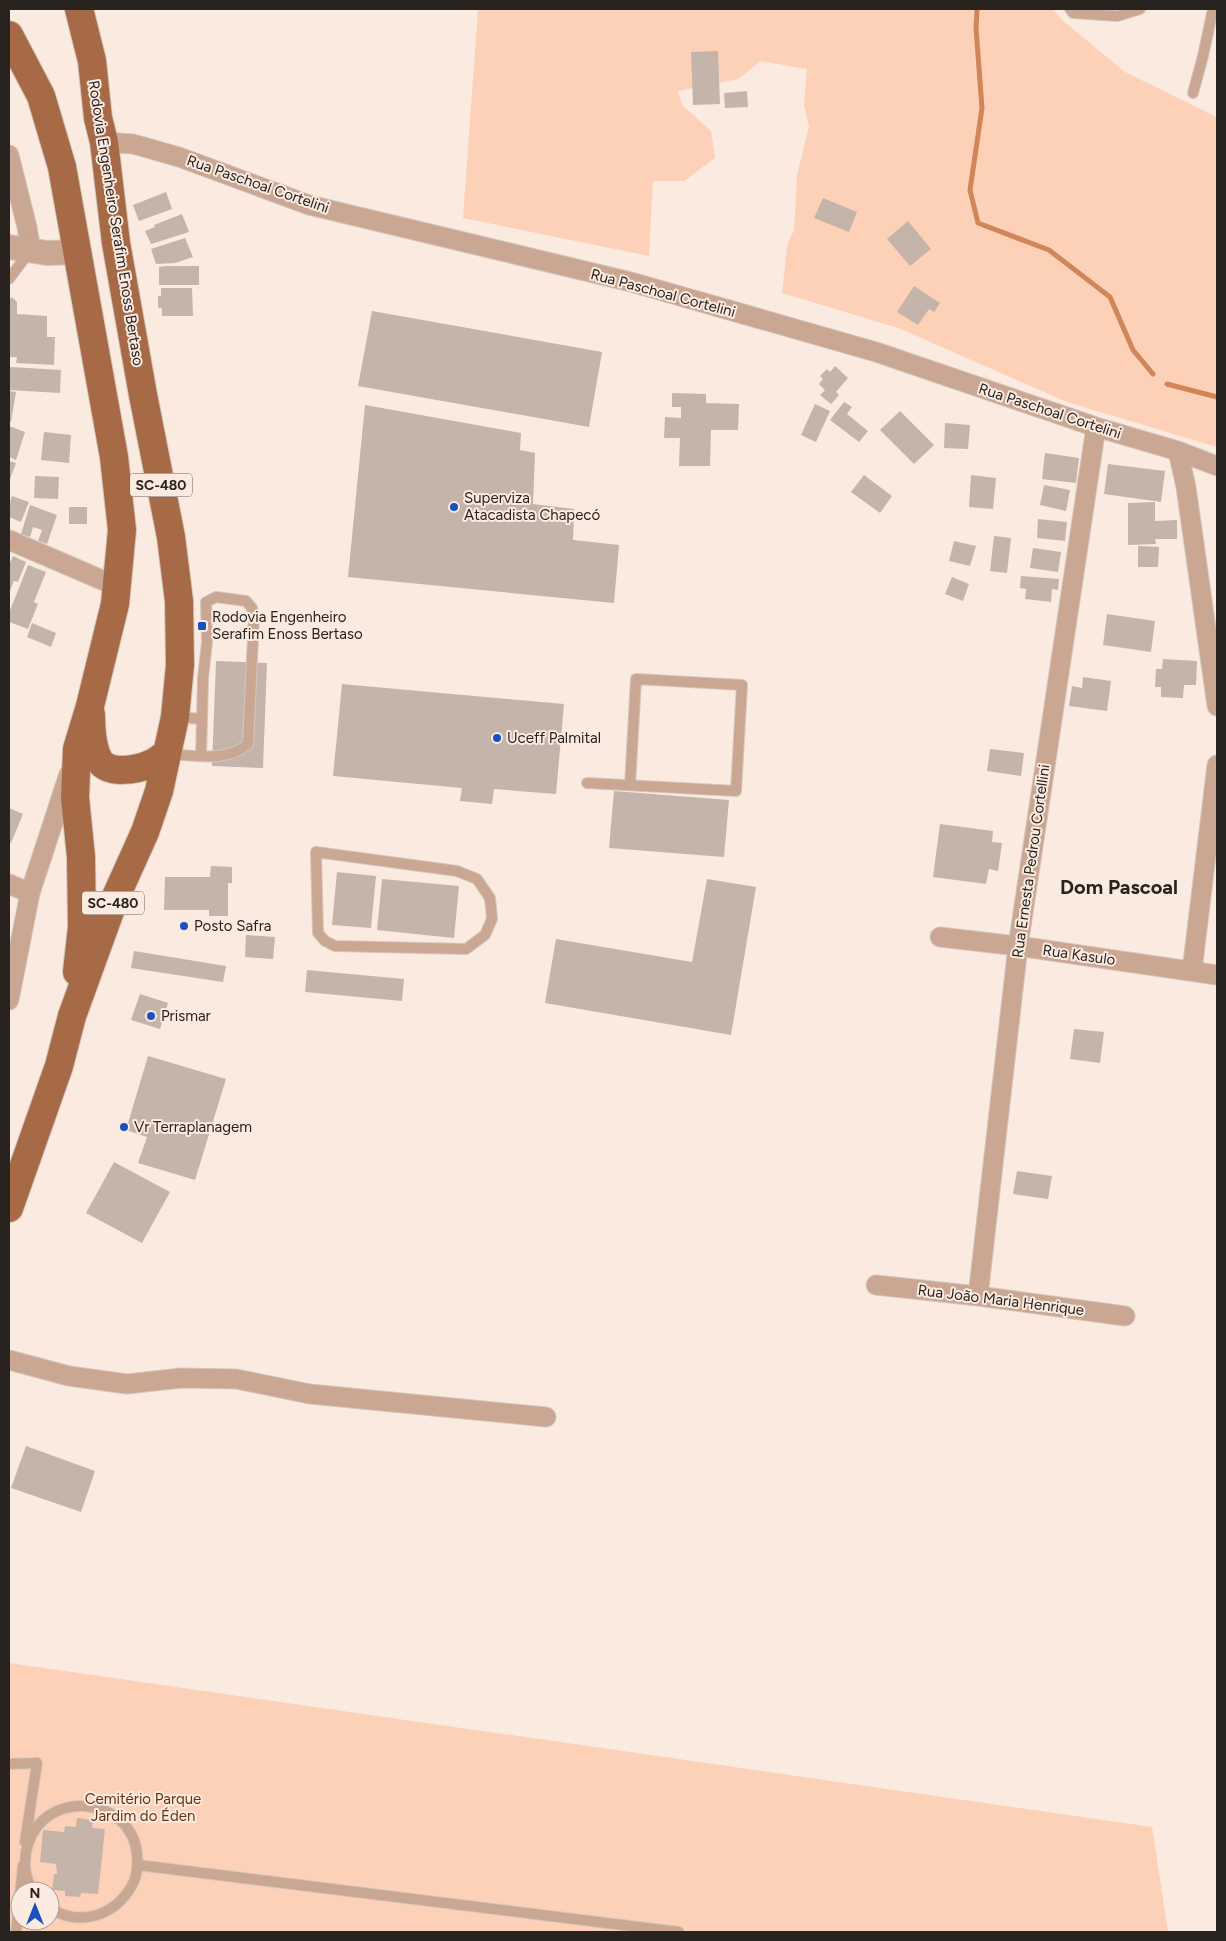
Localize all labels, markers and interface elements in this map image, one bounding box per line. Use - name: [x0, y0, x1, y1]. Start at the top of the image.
- street label: Rodovia Engenheiro Serafim Enoss Bertaso: [85, 79, 148, 367]
- street label: Rua Paschoal Cortelini: [185, 151, 331, 217]
- street label: Rua Paschoal Cortelini: [589, 265, 737, 321]
- street label: Rua Paschoal Cortelini: [976, 379, 1124, 443]
- road number: SC-480: [130, 474, 192, 496]
- place label: Superviza Atacadista Chapecó: [464, 489, 600, 524]
- marker: Superviza Atacadista Chapecó: [448, 501, 460, 513]
- place label: Rodovia Engenheiro Serafim Enoss Bertaso: [212, 608, 363, 643]
- marker: Rodovia Engenheiro Serafim Enoss Bertaso: [196, 620, 208, 632]
- place label: Uceff Palmital: [507, 729, 601, 747]
- marker: Uceff Palmital: [491, 732, 503, 744]
- street label: Rua Ernesta Pedrou Cortellini: [1008, 763, 1054, 959]
- district label: Dom Pascoal: [1060, 875, 1178, 899]
- road number: SC-480: [82, 891, 144, 914]
- place label: Posto Safra: [194, 917, 271, 935]
- marker: Posto Safra: [178, 920, 190, 932]
- street label: Rua Kasulo: [1042, 941, 1117, 969]
- place label: Prismar: [161, 1007, 211, 1025]
- marker: Prismar: [145, 1010, 157, 1022]
- place label: Vr Terraplanagem: [134, 1118, 252, 1136]
- marker: Vr Terraplanagem: [118, 1121, 130, 1133]
- street label: Rua João Maria Henrique: [917, 1281, 1085, 1319]
- park label: Cemitério Parque Jardim do Éden: [85, 1790, 201, 1825]
- north arrow: [10, 1881, 60, 1931]
- text: N: [30, 1885, 40, 1902]

